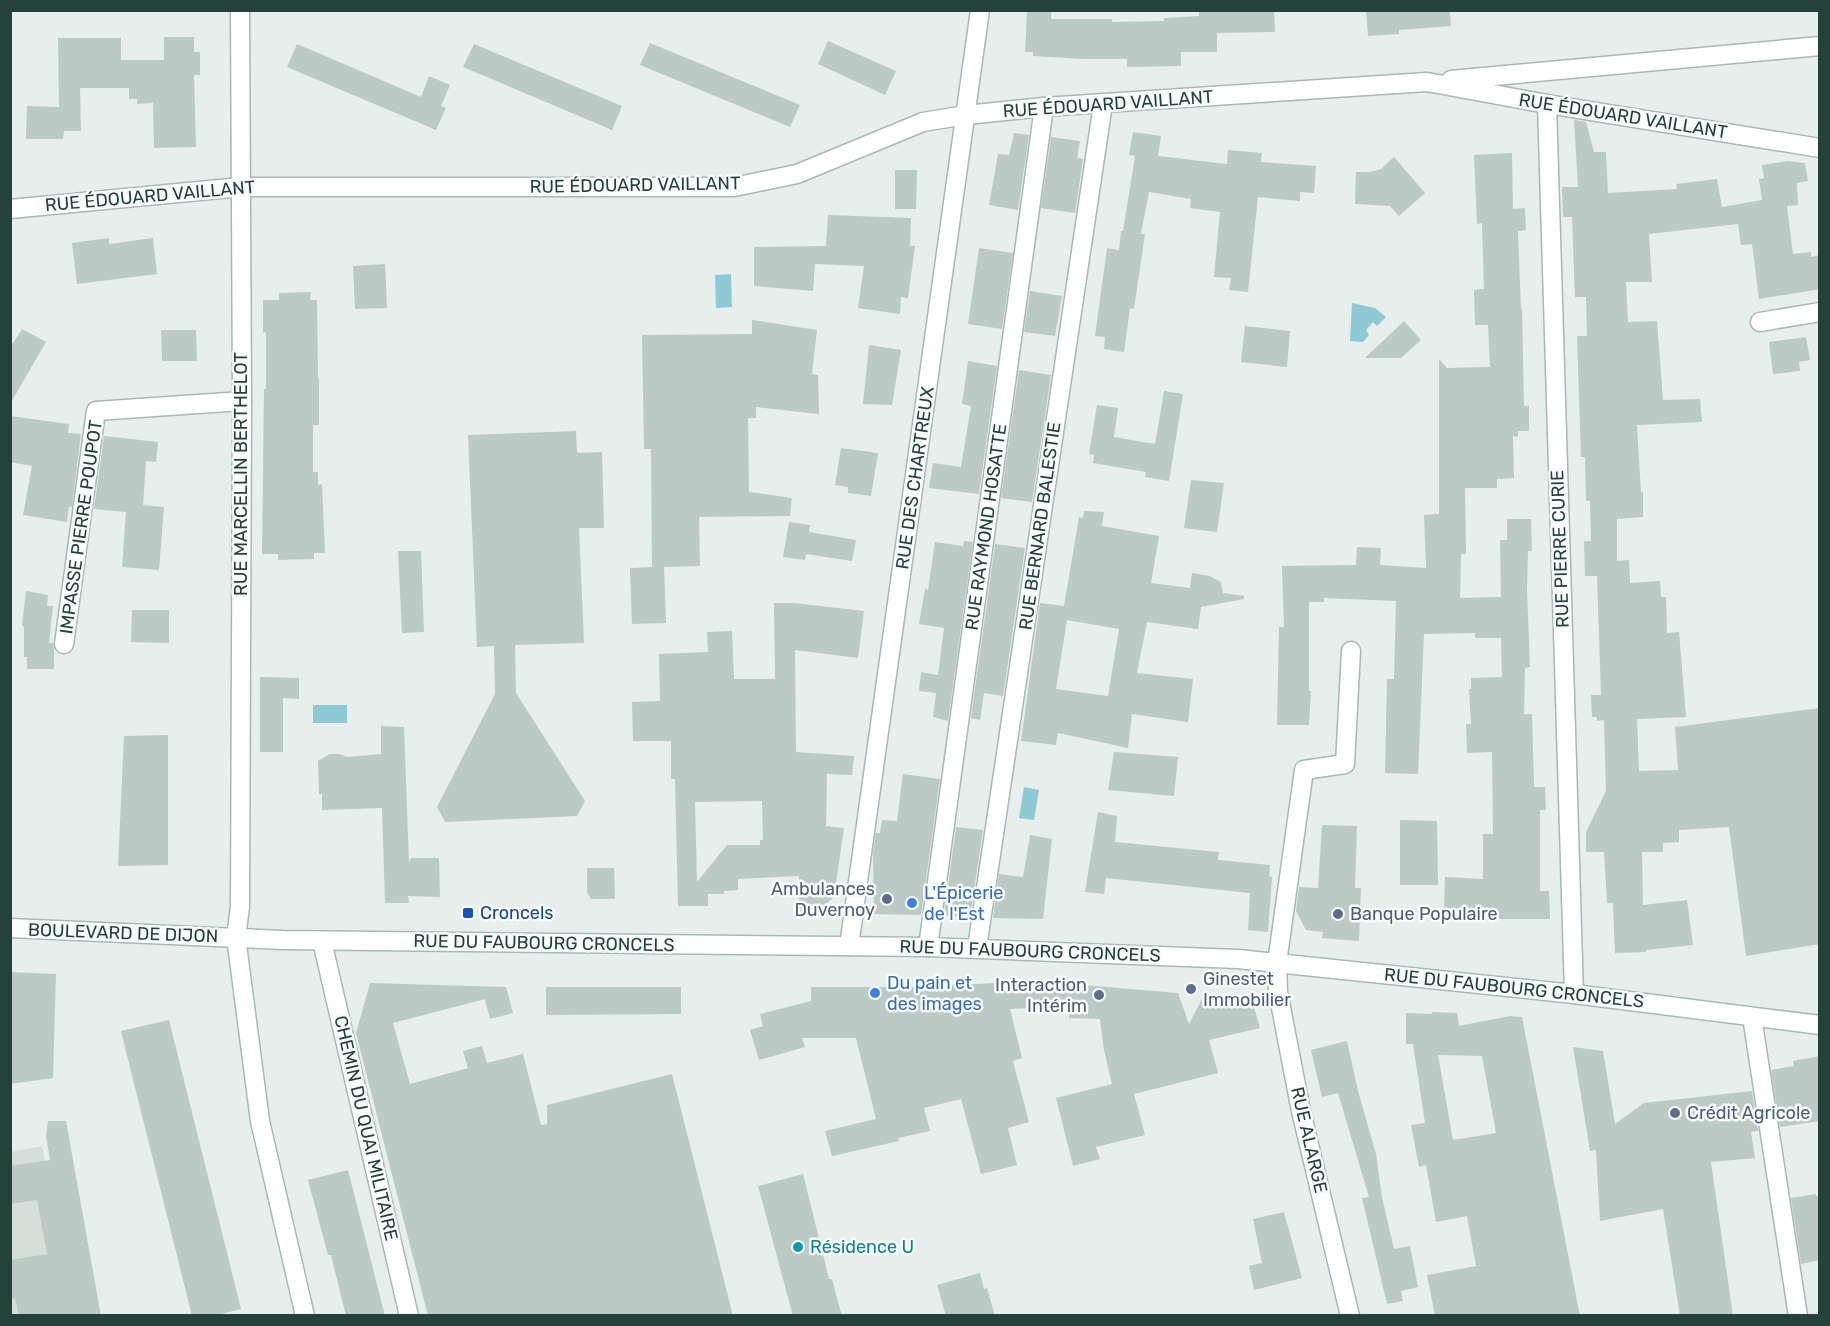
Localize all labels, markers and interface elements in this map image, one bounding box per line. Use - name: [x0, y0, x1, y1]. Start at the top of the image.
- street label: RUE ÉDOUARD VAILLANT: [1002, 86, 1214, 122]
- street label: RUE ÉDOUARD VAILLANT: [1517, 89, 1729, 143]
- street label: RUE ÉDOUARD VAILLANT: [529, 172, 741, 198]
- street label: RUE ÉDOUARD VAILLANT: [44, 176, 256, 216]
- street label: RUE MARCELLIN BERTHELOT: [230, 352, 252, 596]
- street label: RUE DES CHARTREUX: [891, 385, 939, 571]
- street label: IMPASSE PIERRE POUPOT: [55, 418, 107, 636]
- street label: RUE BERNARD BALESTIE: [1015, 421, 1065, 631]
- street label: RUE RAYMOND HOSATTE: [961, 422, 1011, 632]
- street label: RUE PIERRE CURIE: [1546, 470, 1574, 628]
- place label: Ambulances Duvernoy: [771, 878, 875, 921]
- place label: L'Épicerie de l'Est: [924, 882, 1003, 925]
- marker: Ambulances Duvernoy: [880, 892, 894, 906]
- marker: L'Épicerie de l'Est: [905, 896, 919, 910]
- place label: Croncels: [480, 902, 553, 924]
- place label: Banque Populaire: [1350, 903, 1498, 925]
- marker: Croncels: [461, 906, 475, 920]
- marker: Banque Populaire: [1331, 907, 1345, 921]
- street label: BOULEVARD DE DIJON: [27, 919, 219, 947]
- street label: RUE DU FAUBOURG CRONCELS: [413, 930, 675, 956]
- street label: RUE DU FAUBOURG CRONCELS: [899, 935, 1161, 967]
- street label: RUE DU FAUBOURG CRONCELS: [1383, 963, 1645, 1013]
- place label: Ginestet Immobilier: [1203, 968, 1291, 1011]
- place label: Du pain et des images: [887, 972, 982, 1015]
- place label: Interaction Intérim: [995, 974, 1087, 1017]
- marker: Ginestet Immobilier: [1184, 982, 1198, 996]
- marker: Du pain et des images: [868, 986, 882, 1000]
- marker: Interaction Intérim: [1092, 988, 1106, 1002]
- street label: CHEMIN DU QUAI MILITAIRE: [329, 1013, 403, 1243]
- street label: RUE ALARGE: [1286, 1085, 1332, 1195]
- place label: Crédit Agricole: [1687, 1102, 1810, 1124]
- marker: Crédit Agricole: [1668, 1106, 1682, 1120]
- place label: Résidence U: [810, 1236, 914, 1258]
- marker: Résidence U: [791, 1240, 805, 1254]

